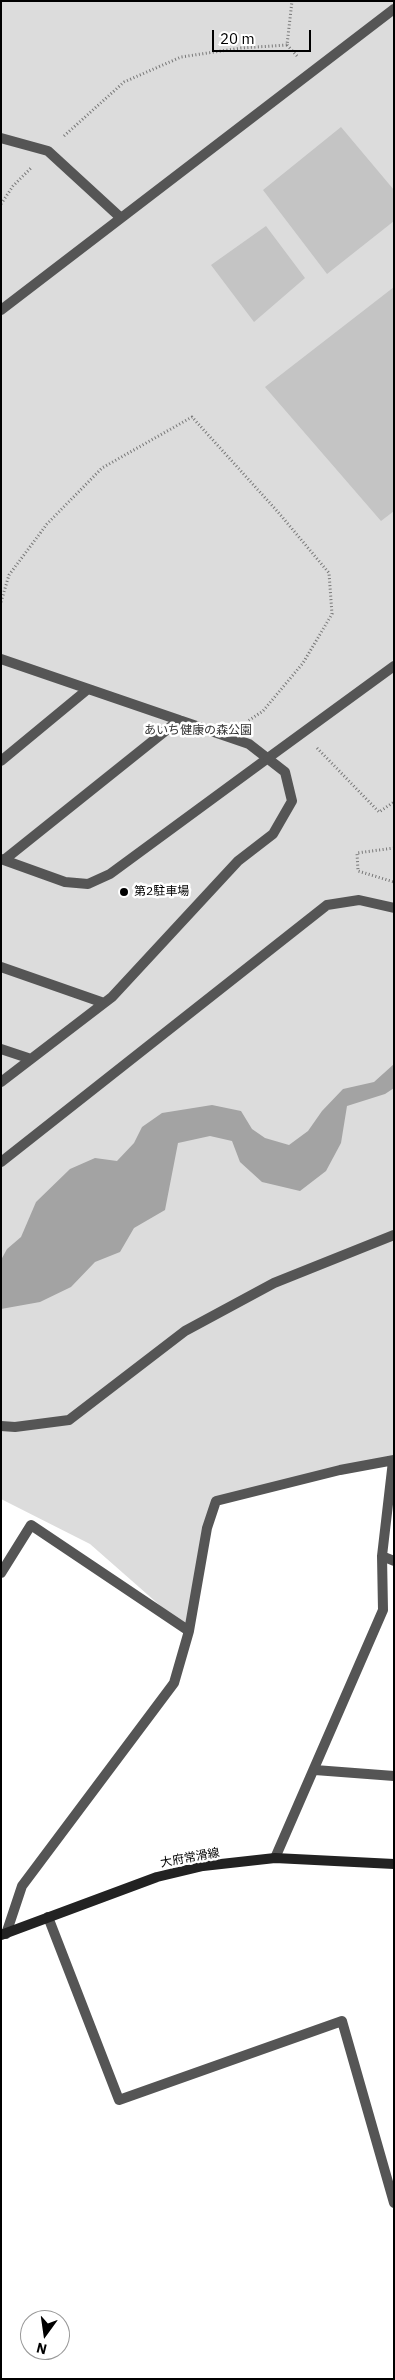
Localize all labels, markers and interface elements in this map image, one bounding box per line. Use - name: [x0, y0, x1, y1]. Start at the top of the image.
- scale bar: [215, 20, 314, 52]
- text: 20 m: [220, 29, 255, 48]
- park label: あいち健康の森公園: [144, 724, 252, 738]
- place label: 第2駐車場: [134, 885, 189, 899]
- marker: 第2駐車場: [118, 886, 130, 898]
- street label: 大府常滑線: [159, 1846, 221, 1870]
- north arrow: [20, 2310, 70, 2360]
- text: N: [35, 2339, 49, 2359]

